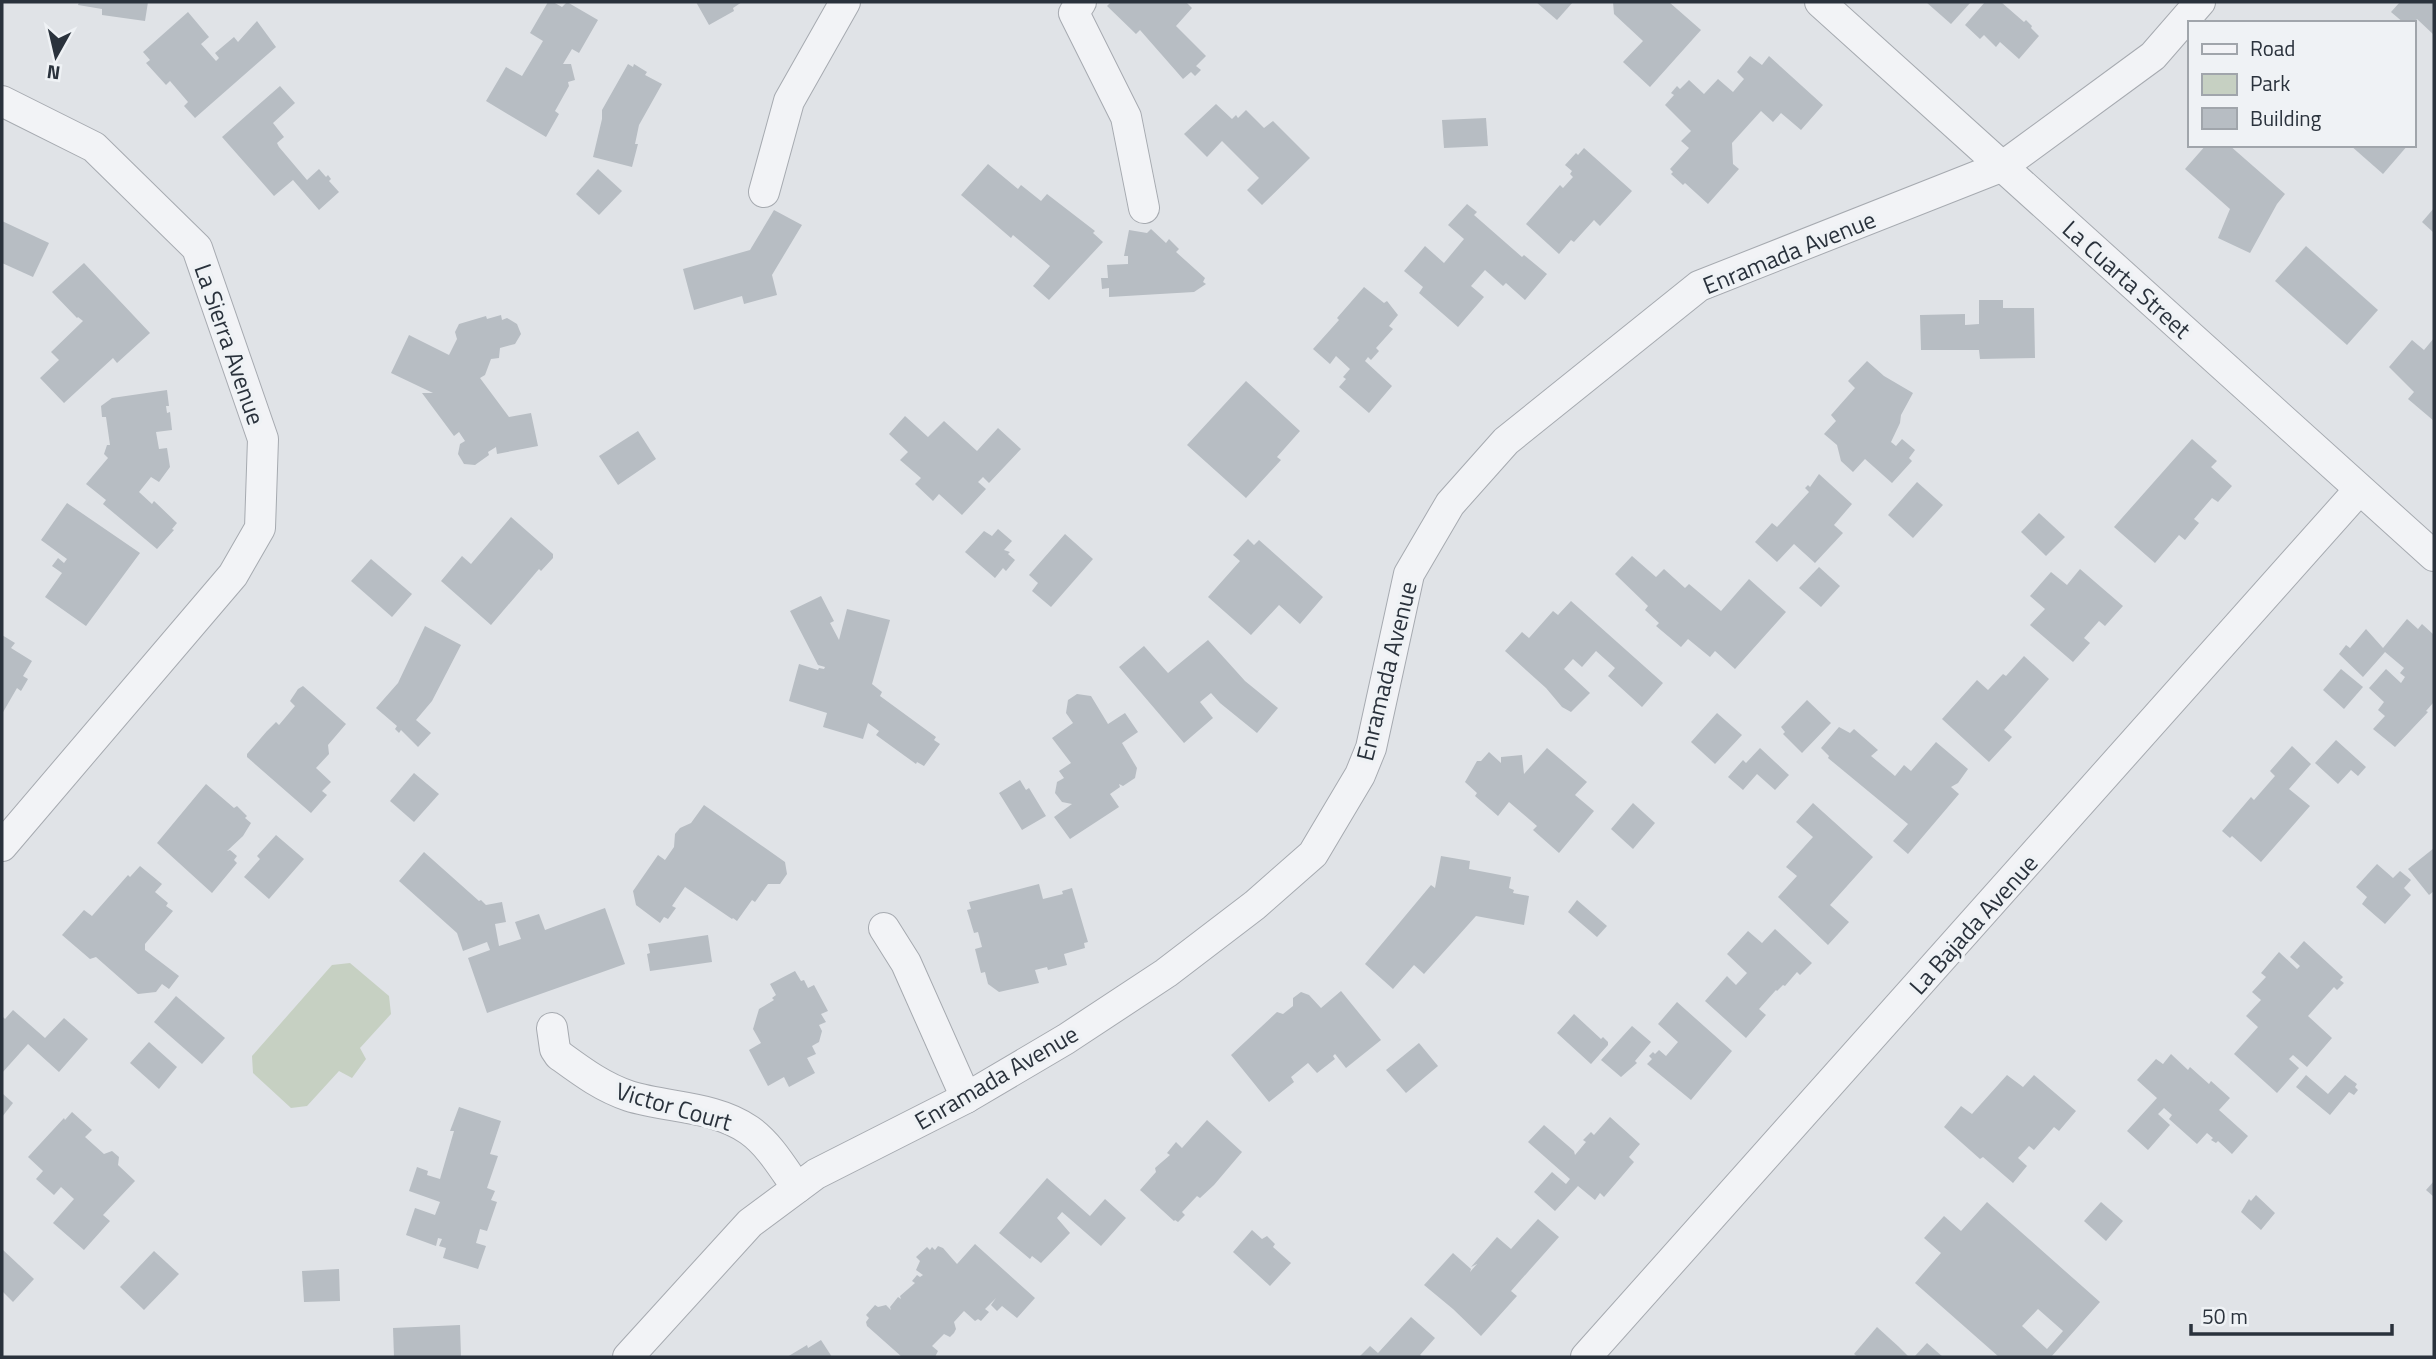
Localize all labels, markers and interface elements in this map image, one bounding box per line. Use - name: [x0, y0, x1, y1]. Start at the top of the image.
- north arrow: [21, 21, 91, 91]
- legend: [2188, 21, 2415, 147]
- text: Road: [2250, 32, 2295, 64]
- text: N: [45, 58, 62, 89]
- text: Park: [2250, 67, 2290, 99]
- text: Building: [2250, 102, 2322, 134]
- street label: Enramada Avenue: [1697, 201, 1881, 303]
- street label: La Cuarta Street: [2055, 211, 2200, 347]
- street label: La Sierra Avenue: [186, 259, 274, 429]
- street label: Enramada Avenue: [1346, 578, 1426, 764]
- street label: La Bajada Avenue: [1900, 846, 2046, 1002]
- street label: Enramada Avenue: [907, 1015, 1085, 1139]
- street label: Victor Court: [612, 1072, 737, 1140]
- scale bar: [2191, 1292, 2392, 1336]
- text: 50 m: [2202, 1300, 2248, 1332]

